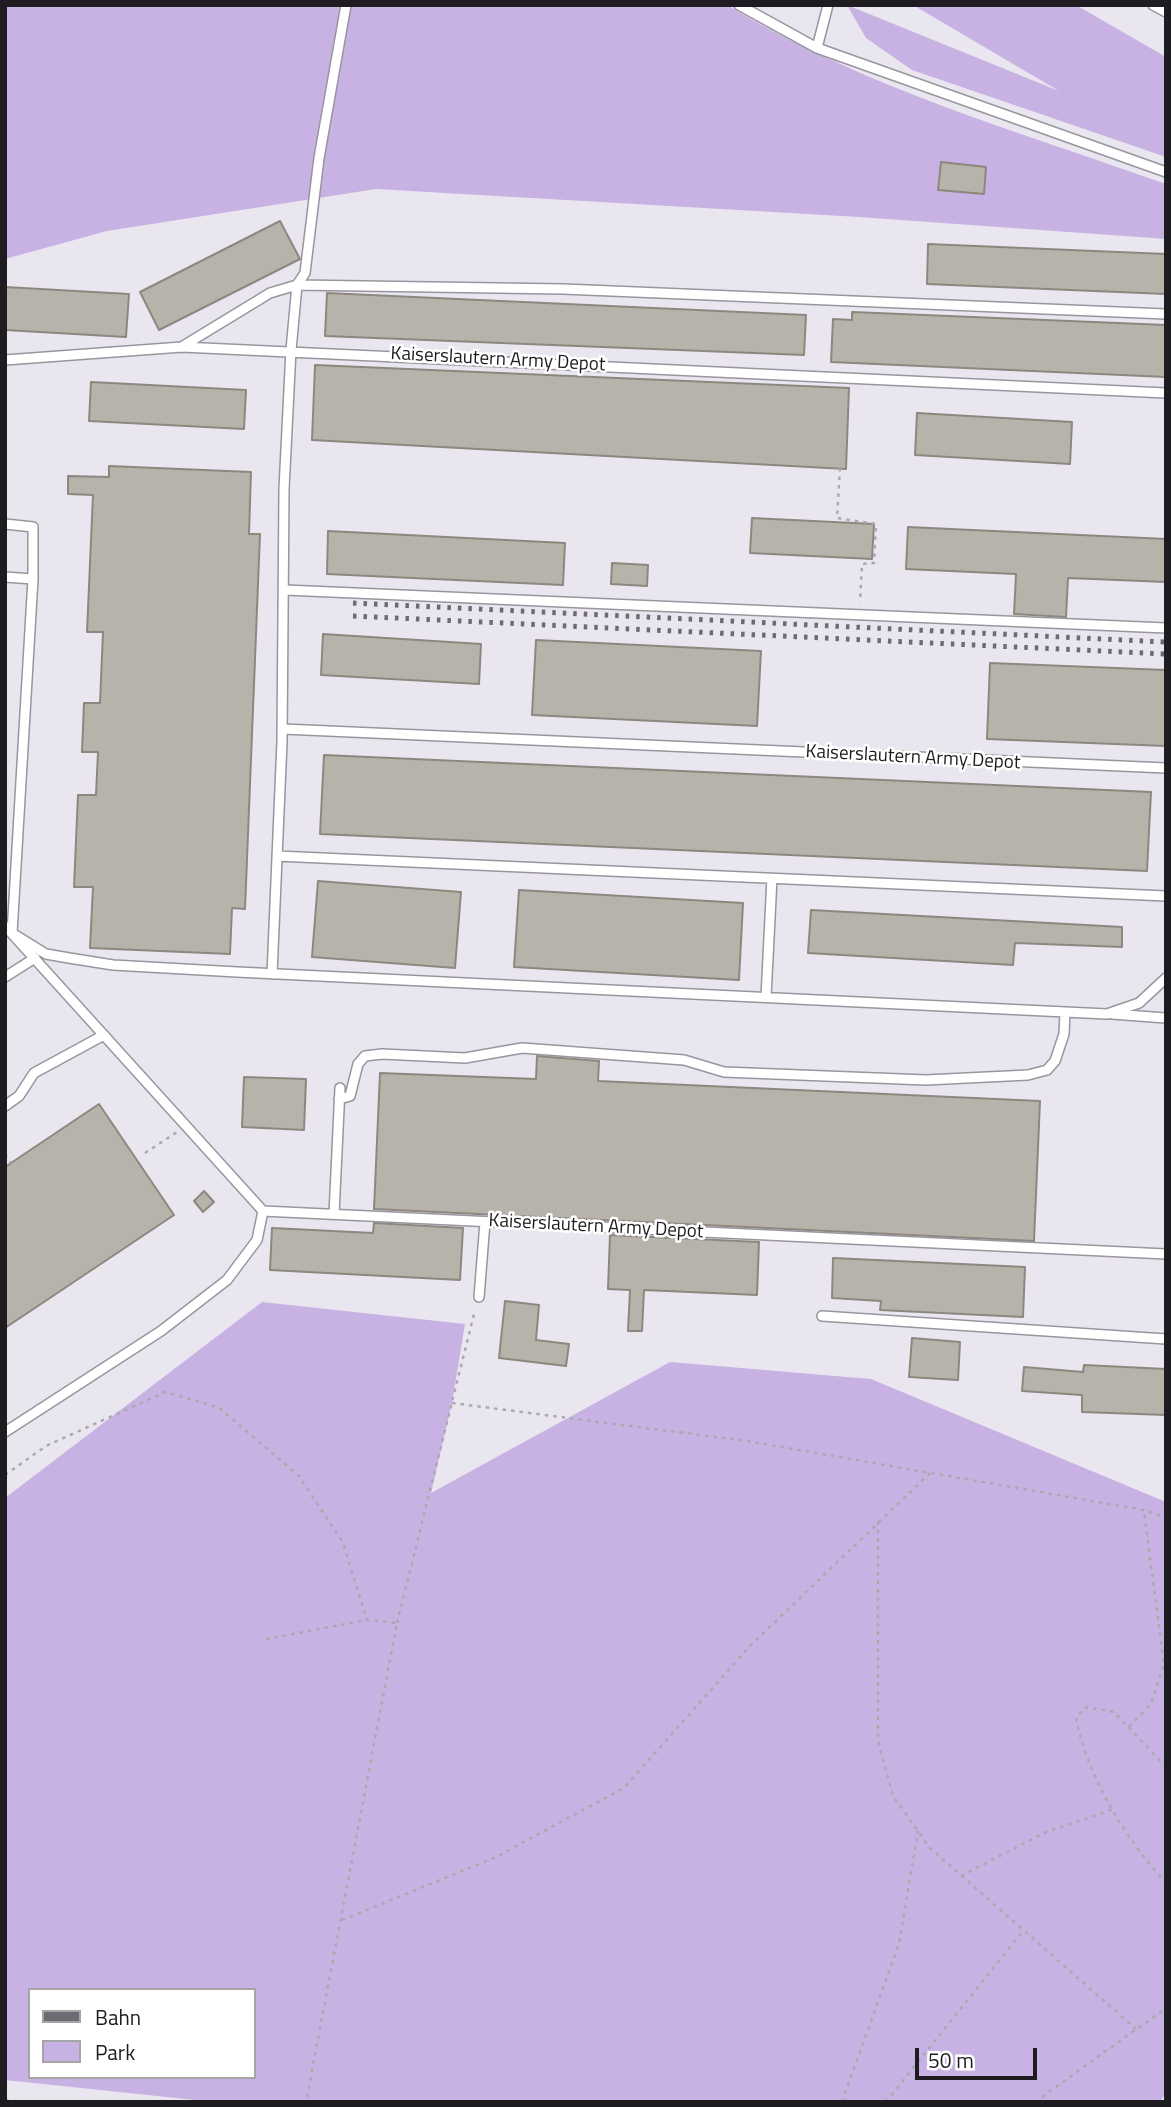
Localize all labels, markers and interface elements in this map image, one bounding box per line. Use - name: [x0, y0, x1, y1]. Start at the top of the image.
- street label: Kaiserslautern Army Depot: [390, 343, 606, 377]
- street label: Kaiserslautern Army Depot: [805, 741, 1021, 775]
- street label: Kaiserslautern Army Depot: [488, 1210, 704, 1244]
- legend: [28, 1988, 256, 2079]
- text: Bahn: [95, 2001, 141, 2033]
- scale bar: [919, 2034, 1042, 2078]
- text: Park: [95, 2036, 135, 2068]
- text: 50 m: [928, 2044, 974, 2076]

